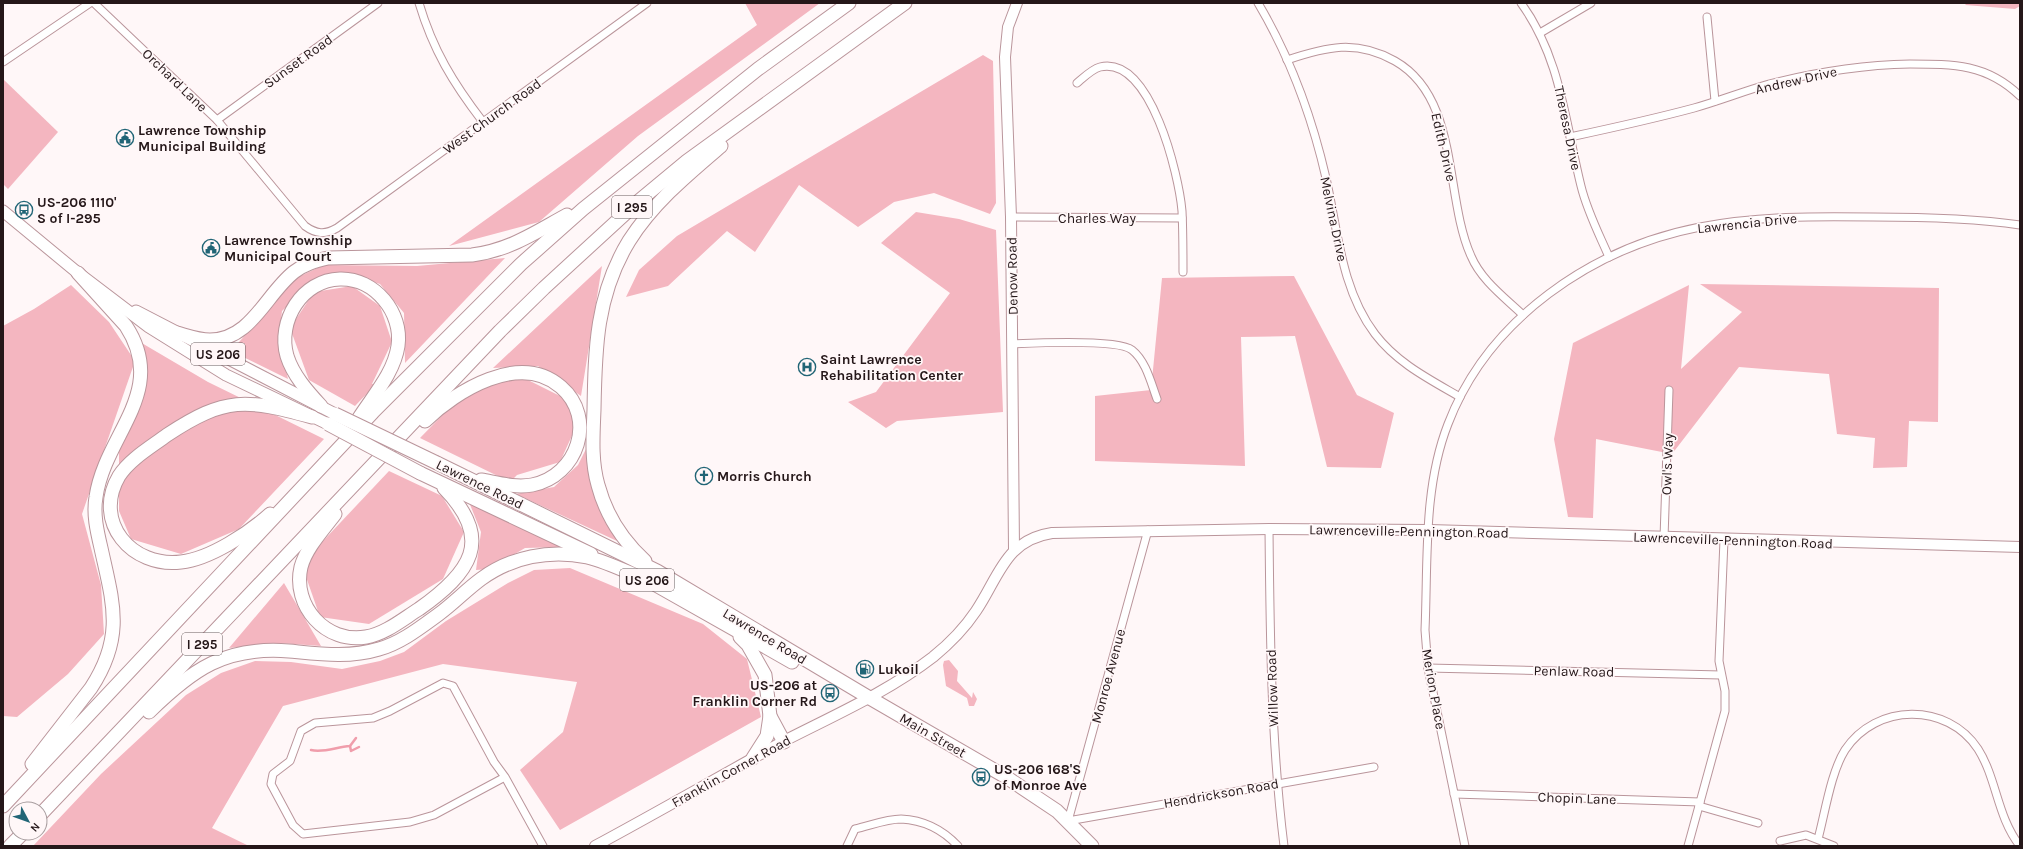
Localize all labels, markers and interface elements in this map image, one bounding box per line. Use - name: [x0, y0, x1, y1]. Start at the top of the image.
- street label: Sunset Road: [261, 31, 336, 92]
- street label: Orchard Lane: [139, 45, 211, 116]
- street label: Andrew Drive: [1754, 63, 1839, 98]
- street label: West Church Road: [440, 75, 545, 158]
- street label: Theresa Drive: [1550, 84, 1585, 172]
- street label: Edith Drive: [1427, 111, 1460, 183]
- place label: Lawrence Township Municipal Building: [138, 122, 266, 155]
- public building icon: Lawrence Township Municipal Building: [115, 128, 135, 148]
- street label: Melvina Drive: [1316, 175, 1351, 263]
- place label: US-206 1110' S of I-295: [37, 194, 117, 227]
- road number: I 295: [612, 196, 652, 218]
- bus stop icon: US-206 1110' S of I-295: [14, 200, 34, 220]
- street label: Charles Way: [1058, 210, 1136, 227]
- street label: Lawrencia Drive: [1696, 210, 1798, 237]
- place label: Lawrence Township Municipal Court: [224, 232, 352, 265]
- street label: Denow Road: [1003, 237, 1022, 315]
- public building icon: Lawrence Township Municipal Court: [201, 238, 221, 258]
- road number: US 206: [191, 343, 245, 365]
- place label: Saint Lawrence Rehabilitation Center: [820, 351, 963, 384]
- hospital icon: Saint Lawrence Rehabilitation Center: [797, 357, 817, 377]
- street label: Owl's Way: [1658, 432, 1677, 495]
- street label: Lawrence Road: [433, 456, 526, 513]
- church icon: Morris Church: [694, 466, 714, 486]
- place label: Morris Church: [717, 468, 812, 485]
- street label: Lawrenceville-Pennington Road: [1309, 521, 1509, 542]
- street label: Lawrenceville-Pennington Road: [1633, 529, 1833, 552]
- road number: US 206: [620, 569, 674, 591]
- street label: Lawrence Road: [720, 605, 810, 668]
- street label: Monroe Avenue: [1088, 627, 1129, 725]
- road number: I 295: [182, 633, 222, 655]
- street label: Merion Place: [1418, 647, 1449, 731]
- street label: Willow Road: [1263, 649, 1282, 727]
- fuel station icon: Lukoil: [855, 659, 875, 679]
- place label: Lukoil: [878, 661, 919, 678]
- street label: Penlaw Road: [1533, 662, 1614, 681]
- place label: US-206 at Franklin Corner Rd: [692, 677, 817, 710]
- bus stop icon: US-206 at Franklin Corner Rd: [820, 683, 840, 703]
- street label: Main Street: [896, 710, 969, 761]
- street label: Franklin Corner Road: [669, 732, 794, 811]
- place label: US-206 168'S of Monroe Ave: [994, 761, 1087, 794]
- bus stop icon: US-206 168'S of Monroe Ave: [971, 767, 991, 787]
- street label: Hendrickson Road: [1162, 775, 1280, 812]
- street label: Chopin Lane: [1537, 789, 1617, 808]
- north arrow: [8, 801, 48, 841]
- text: N: [28, 820, 43, 834]

